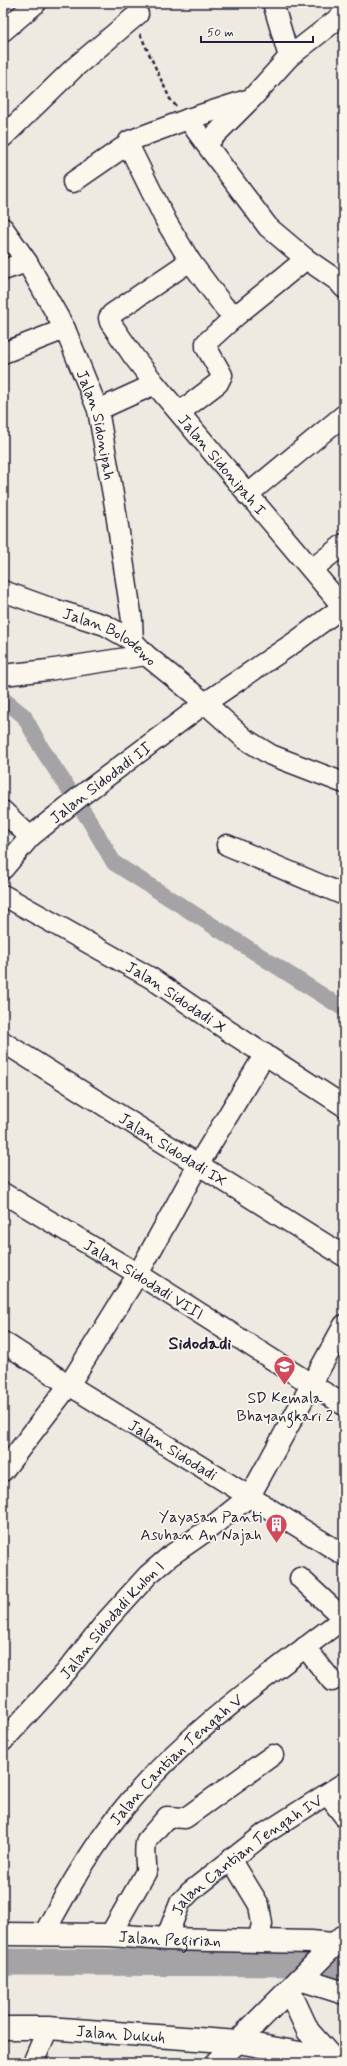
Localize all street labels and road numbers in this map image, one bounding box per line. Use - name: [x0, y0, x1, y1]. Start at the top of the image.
- street label: Jalan Sidonipah: [71, 367, 119, 482]
- street label: Jalan Sidonipah I: [173, 410, 270, 520]
- street label: Jalan Bolodewo: [60, 604, 160, 671]
- street label: Jalan Sidodadi II: [46, 738, 156, 829]
- street label: Jalan Sidodadi X: [122, 957, 230, 1038]
- street label: Jalan Sidodadi IX: [115, 1108, 230, 1192]
- street label: Jalan Sidodadi VIII: [79, 1235, 207, 1325]
- street label: Jalan Sidodadi: [124, 1415, 221, 1486]
- street label: Jalan Sidodadi Kulon I: [56, 1557, 169, 1684]
- street label: Jalan Cantian Tengah V: [105, 1690, 248, 1830]
- street label: Jalan Cantian Tengah IV: [167, 1790, 327, 1918]
- street label: Jalan Pegirian: [118, 1927, 221, 1952]
- street label: Jalan Dukuh: [75, 2021, 166, 2049]

